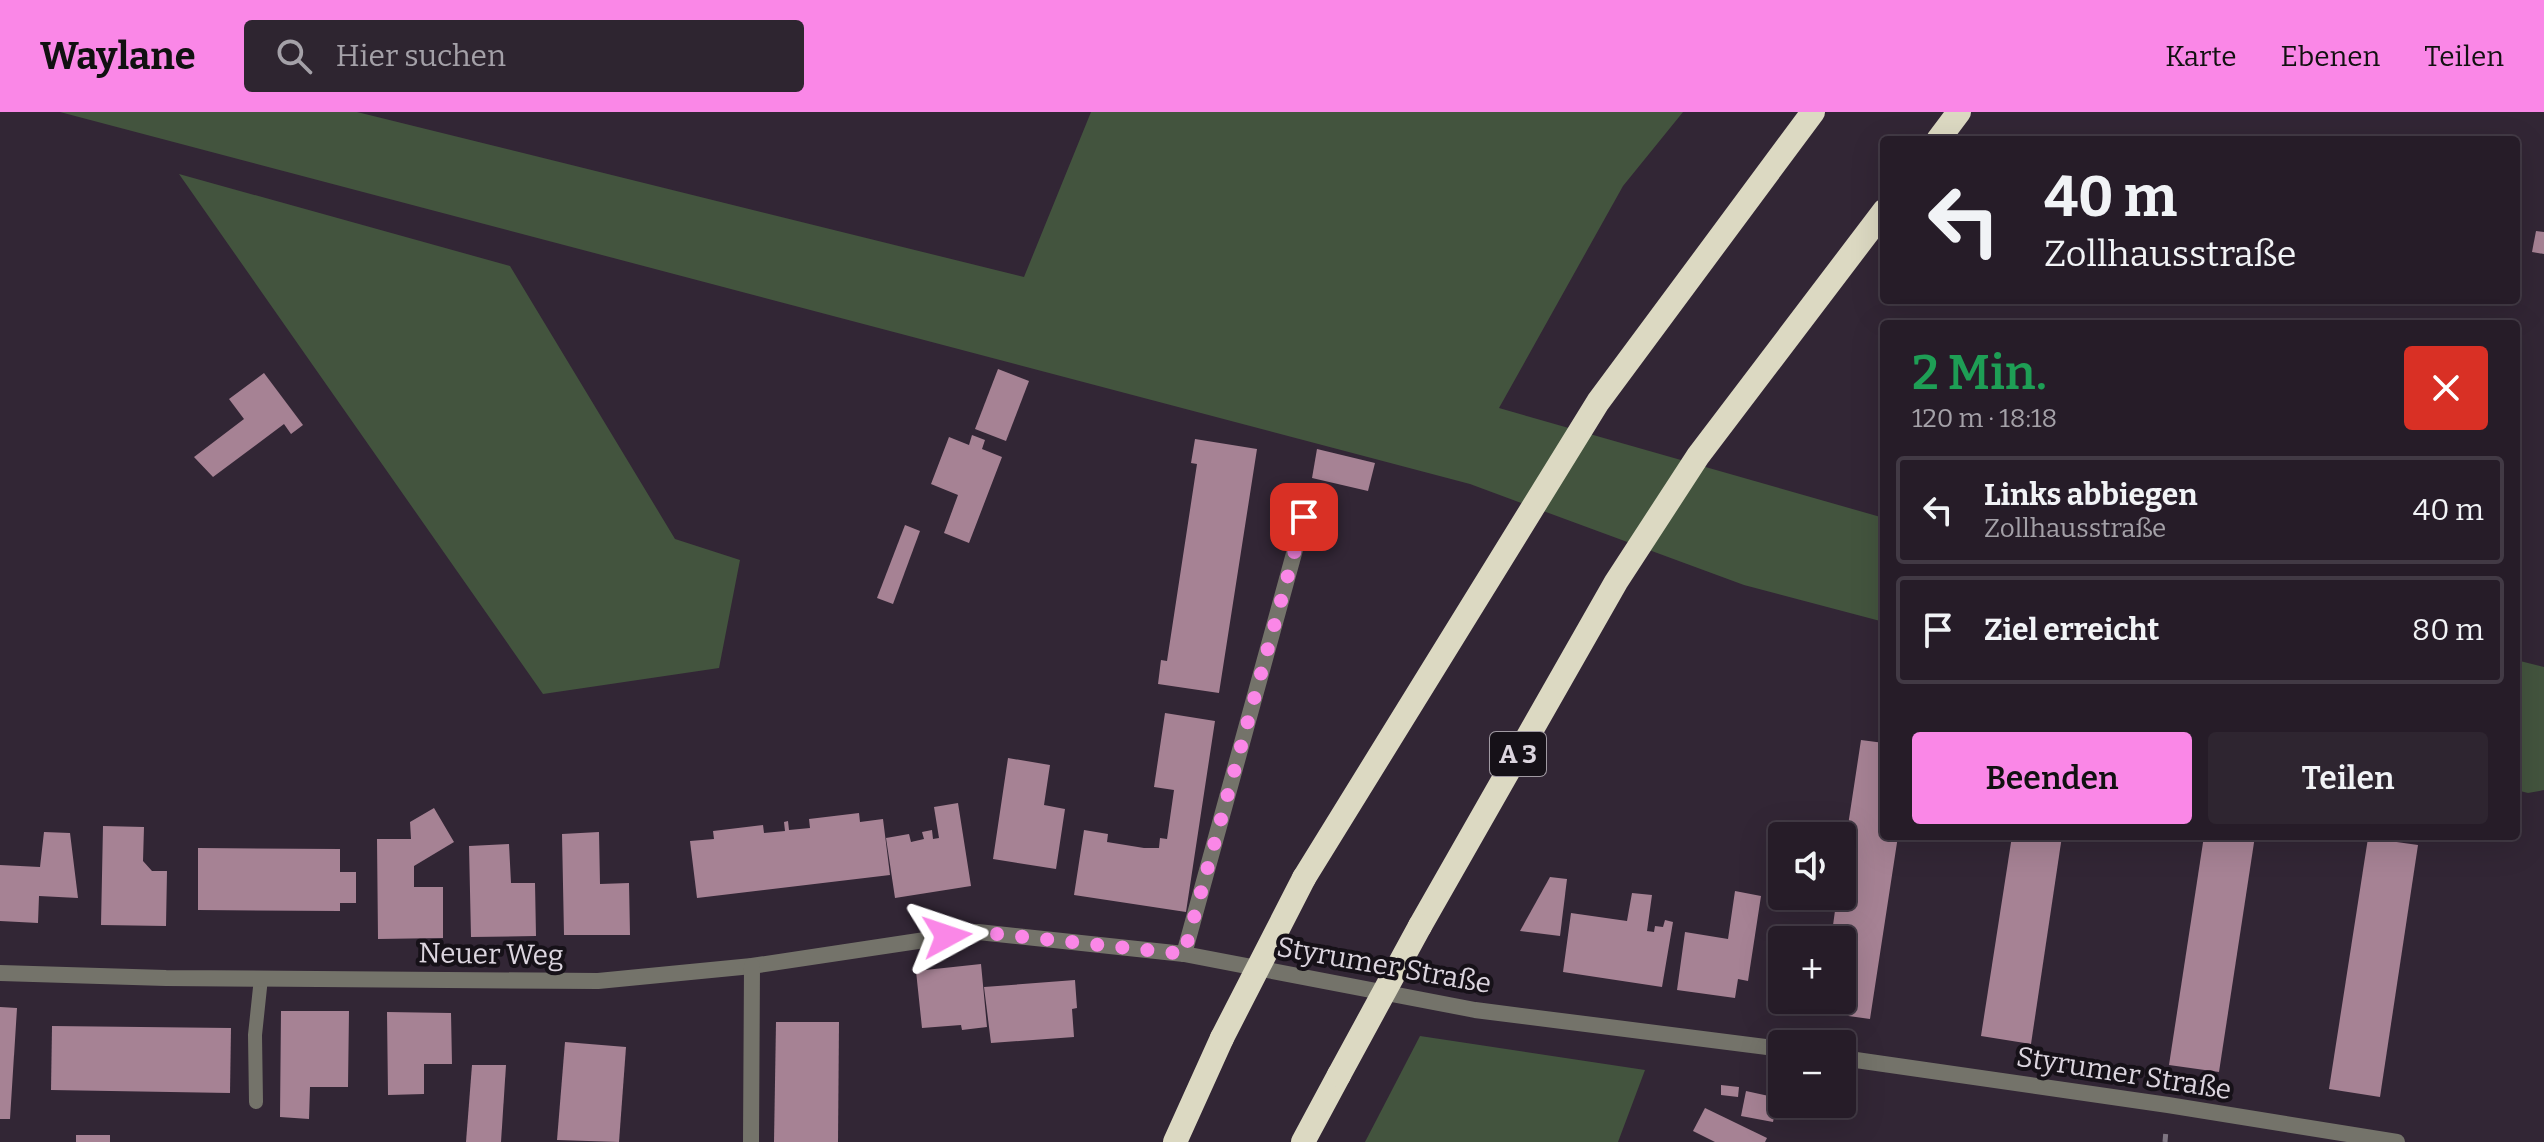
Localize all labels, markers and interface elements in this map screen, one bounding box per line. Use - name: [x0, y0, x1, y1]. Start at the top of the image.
- search box: [244, 20, 804, 92]
- text: Waylane: [40, 33, 196, 79]
- icon: search: [272, 34, 316, 78]
- text: Hier suchen: [336, 38, 506, 74]
- text: Karte: [2165, 40, 2237, 73]
- text: Ebenen: [2281, 40, 2380, 73]
- text: Teilen: [2424, 40, 2504, 73]
- text: 40 m: [2044, 164, 2177, 231]
- icon: left: [1912, 168, 2016, 272]
- text: Zollhausstraße: [2044, 232, 2296, 276]
- text: 2 Min.: [1912, 344, 2047, 402]
- button: close: [2404, 346, 2488, 430]
- text: 120 m · 18:18: [1912, 403, 2057, 434]
- text: Links abbiegen: [1984, 477, 2197, 513]
- pin: [1270, 483, 1338, 551]
- icon: left: [1916, 488, 1960, 532]
- text: 40 m: [2413, 492, 2484, 528]
- icon: arrive: [1282, 495, 1326, 539]
- text: Zollhausstraße: [1984, 513, 2166, 544]
- icon: arrive: [1916, 608, 1960, 652]
- text: Ziel erreicht: [1984, 612, 2159, 648]
- text: 80 m: [2412, 612, 2484, 648]
- road number: A 3: [1490, 732, 1546, 776]
- button: Beenden: [1912, 732, 2192, 824]
- button: Teilen: [2208, 732, 2488, 824]
- map controls: [1768, 822, 1856, 1118]
- button: sound: [1768, 822, 1856, 910]
- position arrow: [905, 894, 989, 978]
- button: +: [1768, 926, 1856, 1014]
- street label: Styrumer Straße: [1274, 930, 1494, 1000]
- street label: Neuer Weg: [418, 936, 564, 972]
- button: −: [1768, 1030, 1856, 1118]
- street label: Styrumer Straße: [2014, 1040, 2234, 1106]

